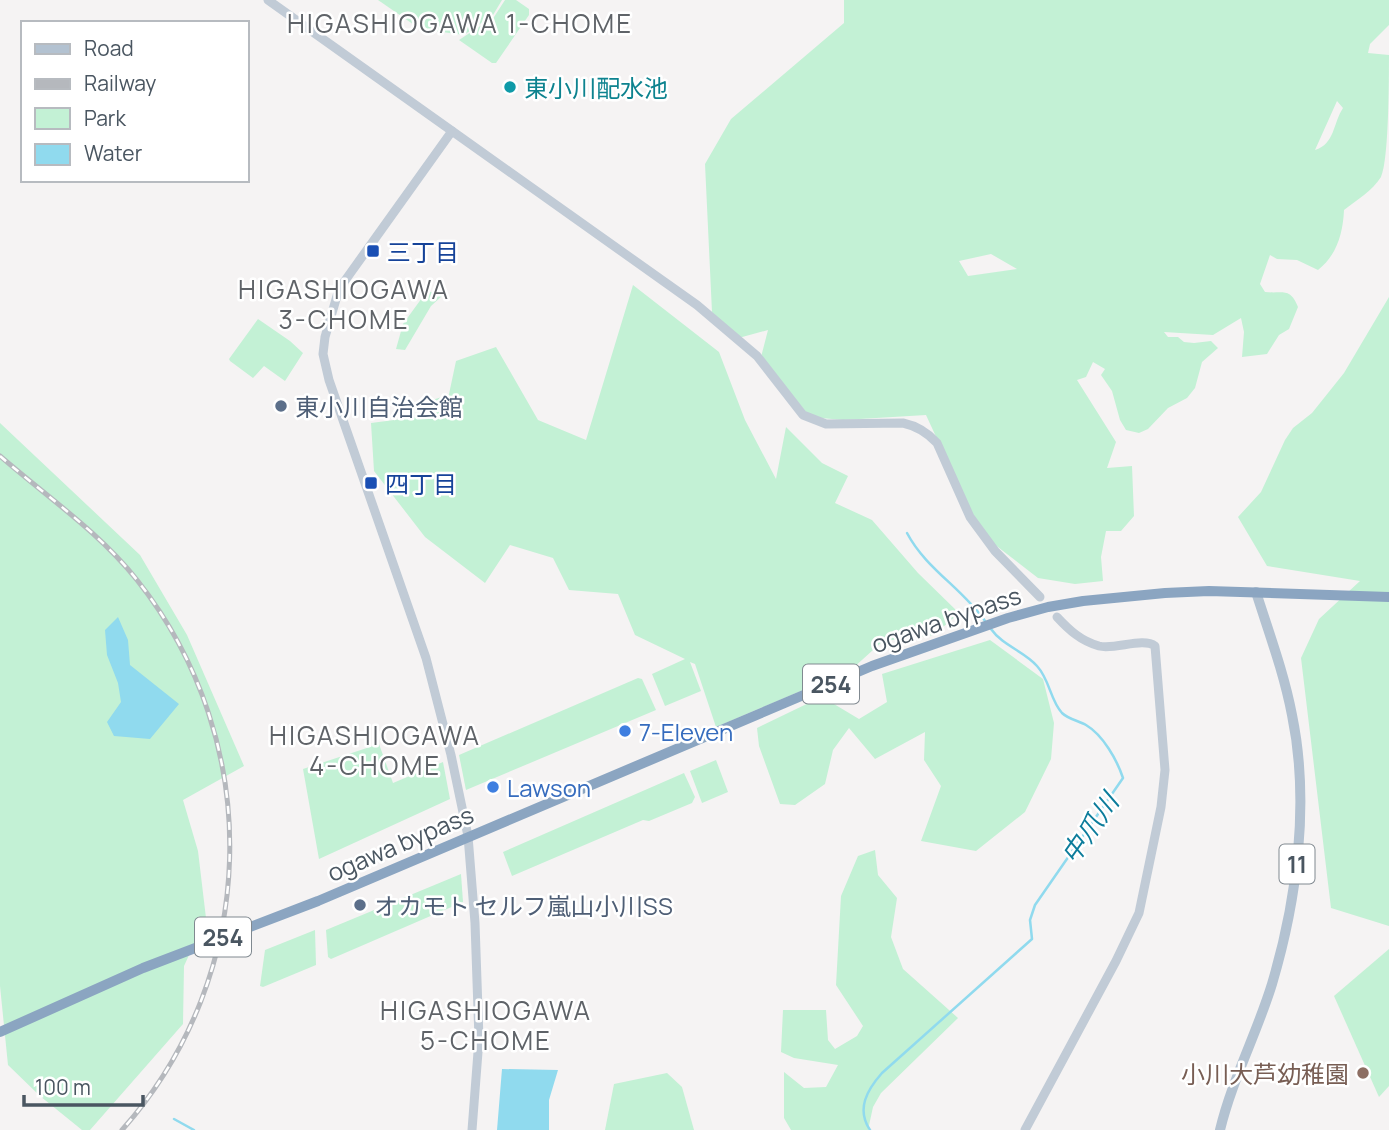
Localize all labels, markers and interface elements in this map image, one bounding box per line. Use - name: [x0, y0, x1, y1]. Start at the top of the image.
- district label: HIGASHIOGAWA 1-CHOME: [287, 5, 633, 41]
- legend: [21, 21, 248, 182]
- text: Road: [84, 34, 134, 62]
- text: Railway: [84, 69, 156, 97]
- place label: 東小川配水池: [524, 71, 668, 104]
- marker: 東小川配水池: [502, 79, 518, 95]
- text: Park: [84, 104, 126, 132]
- text: Water: [84, 139, 143, 167]
- place label: 三丁目: [387, 235, 459, 268]
- marker: 三丁目: [365, 243, 381, 259]
- district label: HIGASHIOGAWA 3-CHOME: [238, 271, 450, 337]
- place label: 東小川自治会館: [295, 390, 463, 423]
- marker: 東小川自治会館: [273, 398, 289, 414]
- place label: 四丁目: [385, 467, 457, 500]
- marker: 四丁目: [363, 475, 379, 491]
- street label: ogawa bypass: [867, 578, 1025, 660]
- road number: 254: [803, 664, 859, 704]
- place label: 7-Eleven: [639, 715, 733, 748]
- district label: HIGASHIOGAWA 4-CHOME: [269, 717, 481, 783]
- marker: 7-Eleven: [617, 723, 633, 739]
- place label: Lawson: [507, 771, 591, 804]
- marker: Lawson: [485, 779, 501, 795]
- water label: 中爪川: [1052, 783, 1128, 870]
- street label: ogawa bypass: [322, 797, 478, 889]
- road number: 11: [1280, 844, 1314, 884]
- place label: オカモト セルフ嵐山小川SS: [374, 889, 673, 922]
- marker: オカモト セルフ嵐山小川SS: [352, 897, 368, 913]
- road number: 254: [195, 918, 251, 956]
- district label: HIGASHIOGAWA 5-CHOME: [380, 992, 592, 1058]
- place label: 小川大芦幼稚園: [1181, 1057, 1349, 1090]
- scale bar: [24, 1064, 144, 1108]
- marker: 小川大芦幼稚園: [1355, 1065, 1371, 1081]
- text: 100 m: [35, 1073, 91, 1101]

